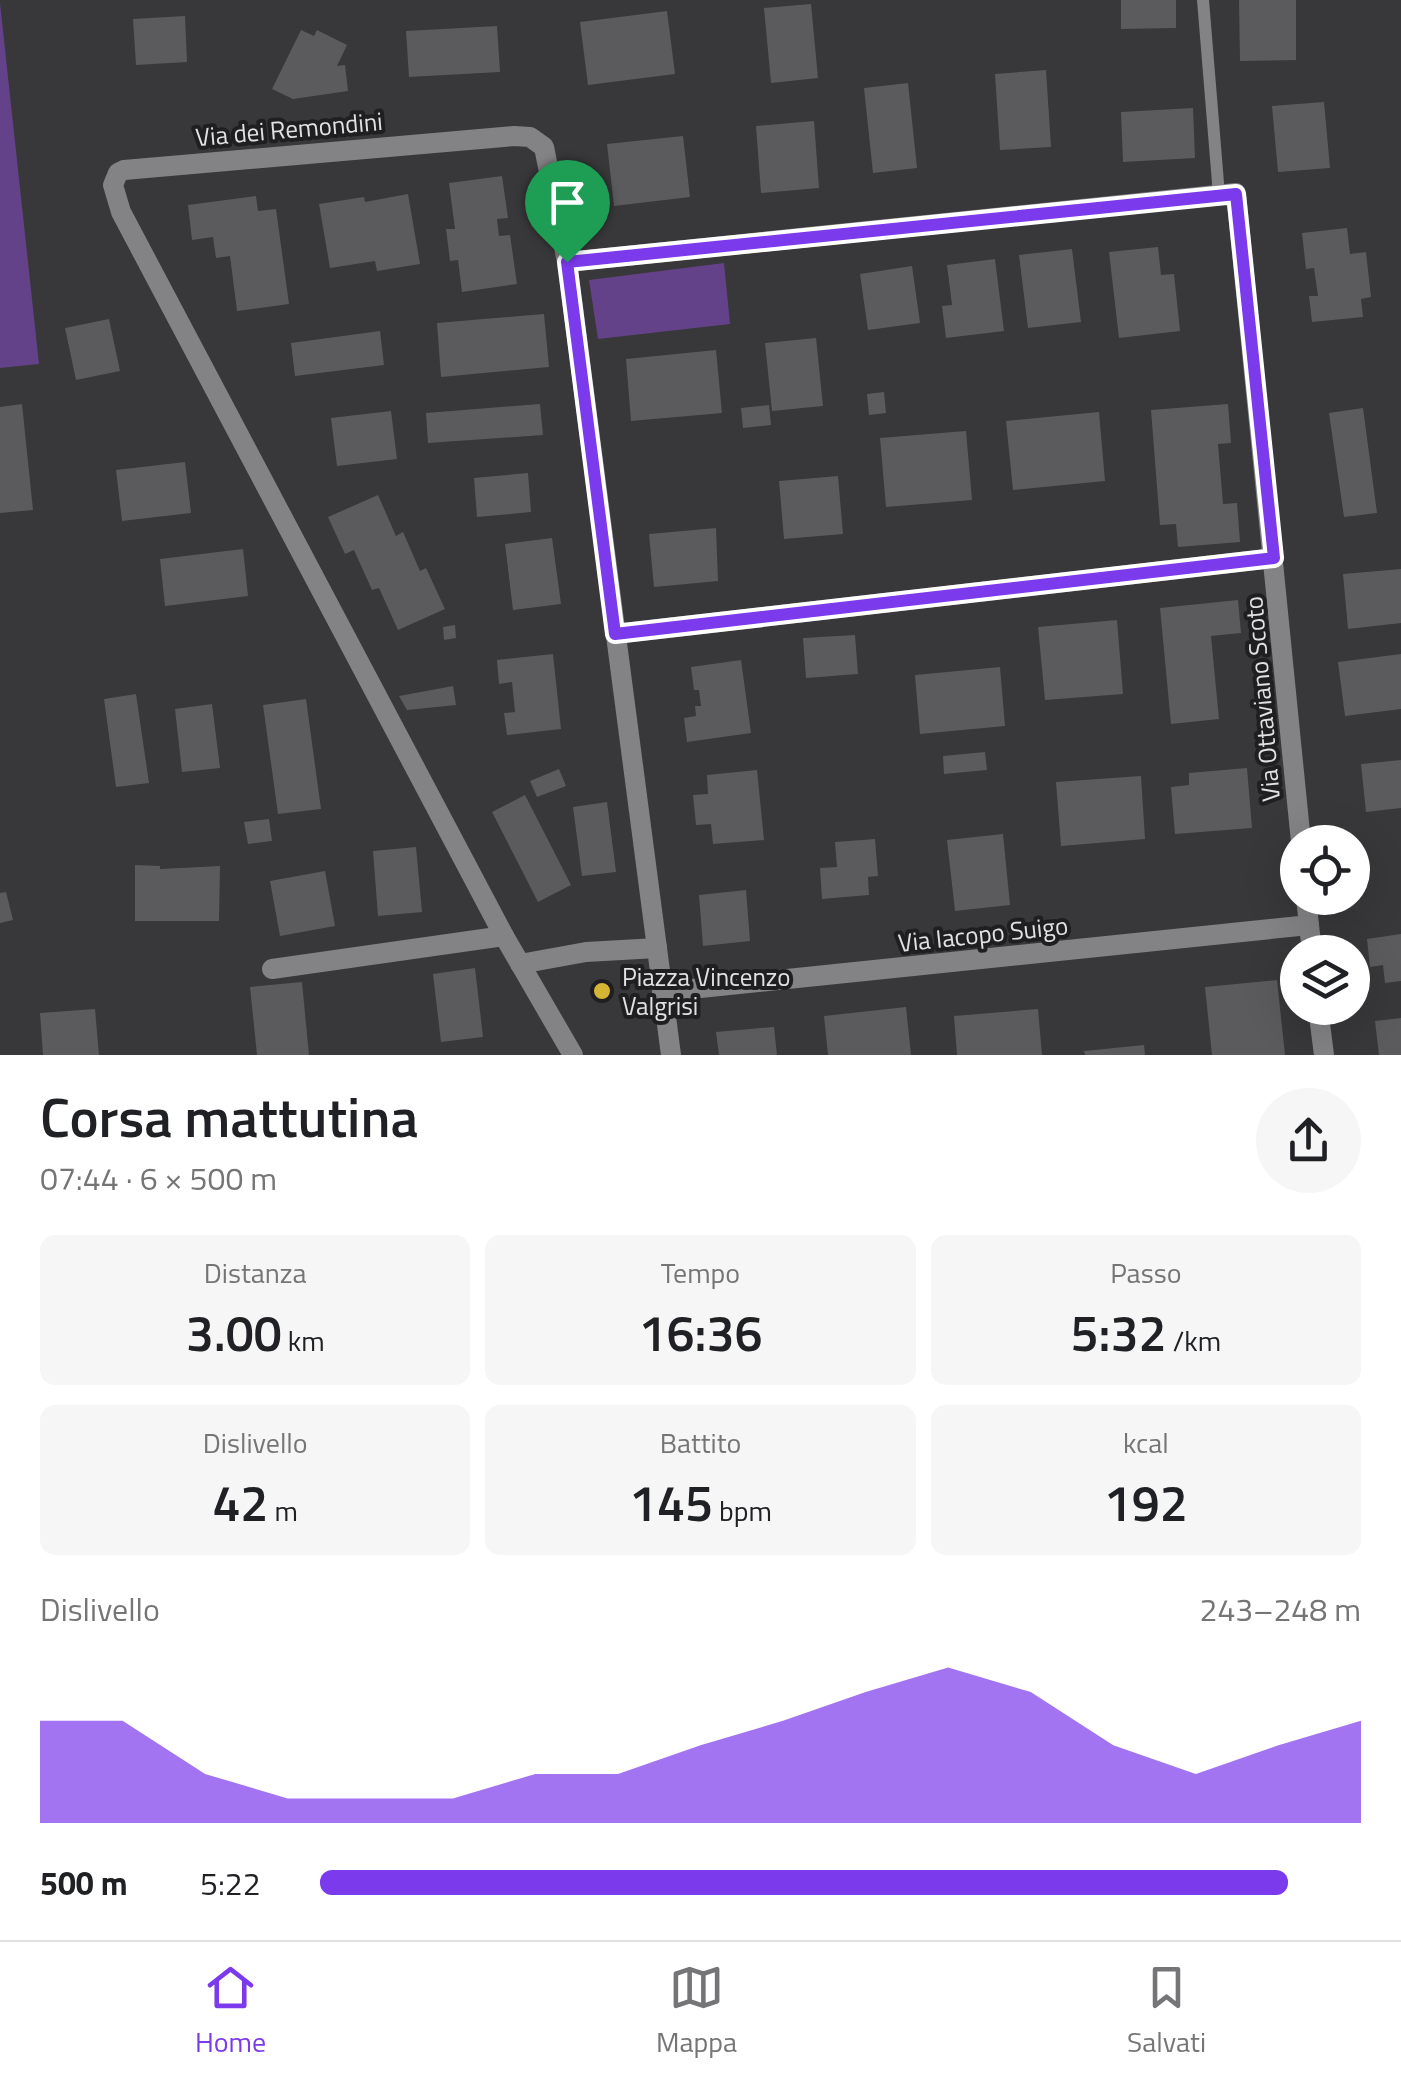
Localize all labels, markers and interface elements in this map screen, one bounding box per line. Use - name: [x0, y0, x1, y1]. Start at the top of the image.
- street label: Via dei Remondini: [194, 102, 384, 156]
- pin: [525, 160, 610, 263]
- icon: arrive: [540, 175, 595, 230]
- street label: Via Ottaviano Scoto: [1234, 595, 1290, 803]
- map controls: [1280, 825, 1370, 1025]
- button: locate: [1280, 825, 1370, 915]
- street label: Via Iacopo Suigo: [896, 906, 1070, 962]
- button: layers: [1280, 935, 1370, 1025]
- place label: Piazza Vincenzo Valgrisi: [622, 958, 790, 1025]
- marker: Piazza Vincenzo Valgrisi: [591, 980, 613, 1002]
- text: Corsa mattutina: [40, 1075, 418, 1158]
- button: share: [1256, 1088, 1361, 1193]
- text: 07:44 · 6 × 500 m: [40, 1154, 277, 1202]
- text: Distanza: [204, 1251, 307, 1294]
- text: Tempo: [661, 1251, 740, 1294]
- text: Passo: [1110, 1251, 1181, 1294]
- text: 3.00: [186, 1294, 282, 1370]
- text: 16:36: [639, 1294, 762, 1370]
- text: 5:32: [1071, 1294, 1167, 1370]
- text: km: [282, 1319, 325, 1362]
- text: /km: [1167, 1319, 1221, 1362]
- text: Dislivello: [203, 1421, 308, 1464]
- text: Battito: [660, 1421, 741, 1464]
- text: kcal: [1123, 1421, 1169, 1464]
- text: 42: [212, 1464, 268, 1540]
- text: 145: [629, 1464, 713, 1540]
- text: 192: [1104, 1464, 1188, 1540]
- text: m: [268, 1489, 298, 1532]
- text: bpm: [713, 1489, 772, 1532]
- text: Dislivello: [40, 1585, 160, 1633]
- text: 243–248 m: [1199, 1585, 1361, 1633]
- text: 500 m: [40, 1859, 128, 1907]
- text: 5:22: [200, 1859, 261, 1907]
- tab: Home: [195, 1960, 266, 2063]
- tab: Mappa: [656, 1960, 737, 2063]
- tab: Salvati: [1127, 1960, 1206, 2063]

